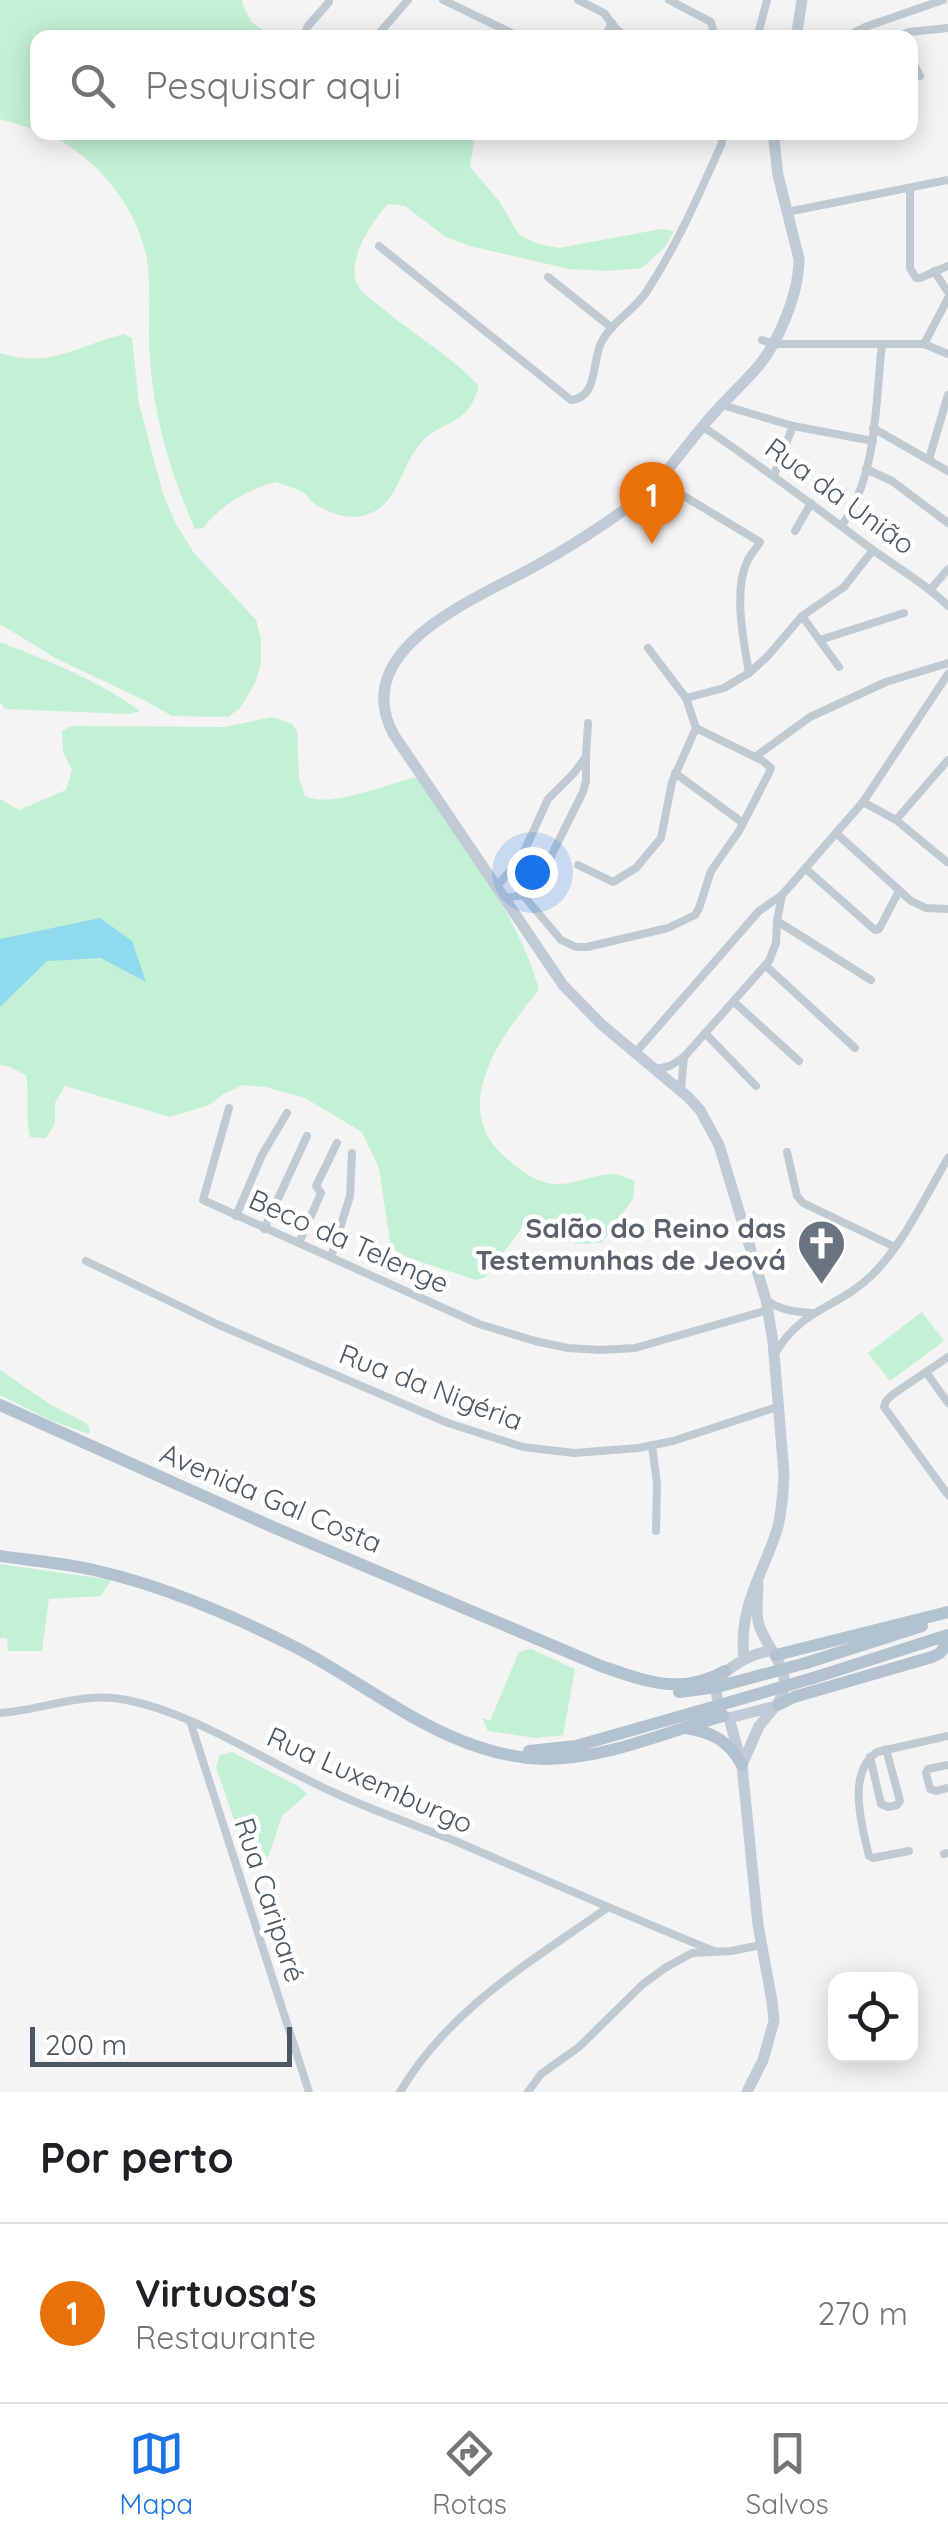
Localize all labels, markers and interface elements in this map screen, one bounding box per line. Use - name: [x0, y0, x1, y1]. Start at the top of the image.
- search box: [30, 30, 918, 140]
- icon: search: [65, 58, 120, 113]
- text: Pesquisar aqui: [145, 61, 401, 109]
- street label: Rua da União: [759, 430, 922, 562]
- pin: 1: [620, 462, 684, 544]
- your location: [507, 847, 558, 898]
- street label: Beco da Telenge: [244, 1181, 454, 1300]
- place label: Salão do Reino das Testemunhas de Jeová: [475, 1210, 786, 1277]
- church icon: Salão do Reino das Testemunhas de Jeová: [795, 1218, 847, 1286]
- street label: Rua da Nigéria: [335, 1336, 528, 1438]
- street label: Avenida Gal Costa: [155, 1435, 387, 1560]
- street label: Rua Luxemburgo: [262, 1719, 479, 1841]
- street label: Rua Cariparé: [227, 1813, 314, 1987]
- map controls: [828, 1972, 918, 2062]
- button: locate: [828, 1972, 918, 2062]
- scale bar: [30, 2022, 292, 2066]
- text: 200 m: [45, 2027, 127, 2062]
- text: Por perto: [40, 2131, 234, 2184]
- text: Virtuosa's: [135, 2269, 317, 2317]
- text: 1: [66, 2293, 79, 2333]
- text: 270 m: [817, 2293, 908, 2333]
- text: Restaurante: [135, 2317, 316, 2357]
- tab: Mapa: [119, 2426, 193, 2521]
- tab: Rotas: [432, 2426, 507, 2521]
- tab: Salvos: [746, 2426, 829, 2521]

